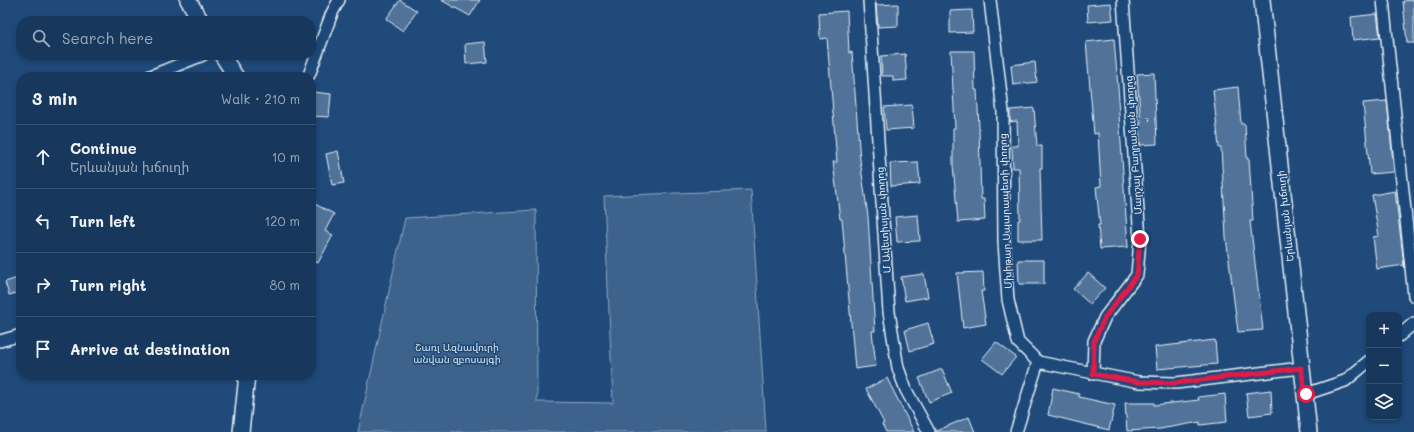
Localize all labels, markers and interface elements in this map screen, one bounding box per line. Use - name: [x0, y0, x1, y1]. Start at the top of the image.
- search box: [16, 16, 316, 60]
- icon: search: [30, 27, 52, 49]
- text: Search here: [62, 28, 153, 48]
- street label: Մարշալ Բաղրամյան փողոց: [1121, 75, 1145, 215]
- text: 3 min: [32, 87, 77, 109]
- text: Walk · 210 m: [221, 90, 300, 107]
- house number: 7: [1145, 115, 1150, 125]
- street label: Մխիթար Սպարապետի փողոց: [995, 133, 1015, 289]
- text: Continue: [70, 138, 137, 158]
- icon: ahead: [32, 146, 54, 168]
- text: 10 m: [272, 148, 300, 165]
- text: Երևանյան խճուղի: [70, 158, 189, 175]
- street label: Մ Ավետիսյան փողոց: [872, 166, 894, 274]
- street label: Երևանյան խճուղի: [1273, 170, 1297, 262]
- icon: left: [32, 210, 54, 232]
- text: Turn left: [70, 211, 135, 231]
- text: 120 m: [264, 212, 300, 229]
- route end: [1131, 230, 1149, 248]
- icon: right: [32, 274, 54, 296]
- text: Turn right: [70, 275, 147, 295]
- text: 80 m: [270, 276, 300, 293]
- map controls: [1366, 312, 1402, 420]
- button: +: [1366, 312, 1402, 348]
- icon: arrive: [32, 338, 54, 360]
- text: Arrive at destination: [70, 339, 230, 359]
- park label: Շառլ Ազնավուրի անվան զբոսայգի: [413, 340, 501, 366]
- button: −: [1366, 348, 1402, 384]
- button: layers: [1366, 384, 1402, 420]
- route start: [1297, 385, 1315, 403]

